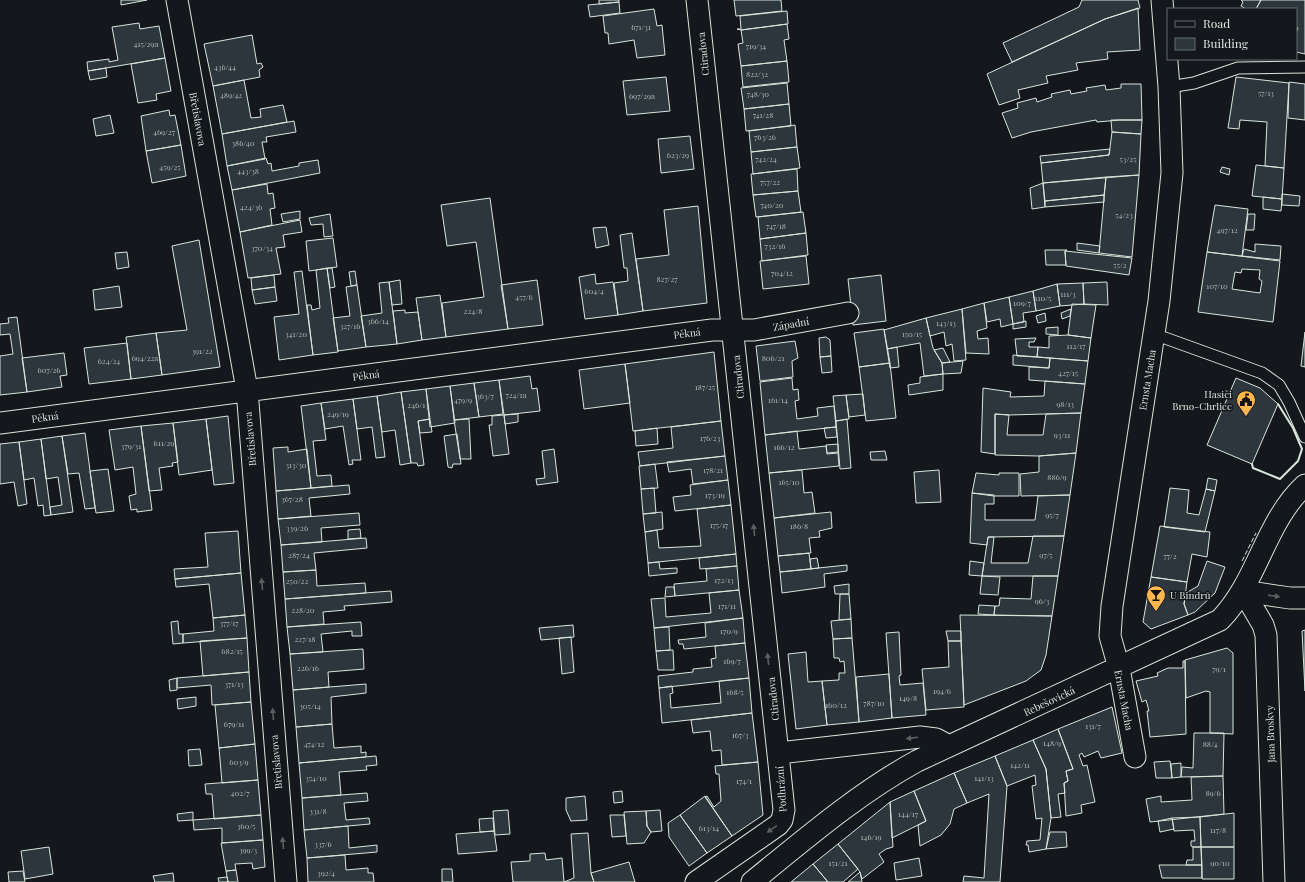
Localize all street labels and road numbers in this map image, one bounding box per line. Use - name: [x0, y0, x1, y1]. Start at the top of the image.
- street label: Ctiradova: [694, 31, 712, 77]
- street label: Břetislavova: [186, 91, 210, 147]
- street label: Západní: [772, 314, 810, 334]
- street label: Pěkná: [673, 324, 701, 342]
- street label: Ernsta Macha: [1135, 349, 1159, 411]
- street label: Ctiradova: [729, 354, 747, 400]
- street label: Pěkná: [352, 366, 380, 384]
- street label: Pěkná: [31, 408, 59, 426]
- street label: Břetislavova: [241, 411, 259, 467]
- street label: Ernsta Macha: [1111, 669, 1137, 731]
- street label: Ctiradova: [764, 676, 782, 722]
- street label: Rebešovická: [1021, 683, 1077, 719]
- street label: Jana Broskvy: [1262, 705, 1278, 764]
- street label: Břetislavova: [267, 734, 285, 790]
- street label: Podhrázní: [772, 765, 790, 812]

